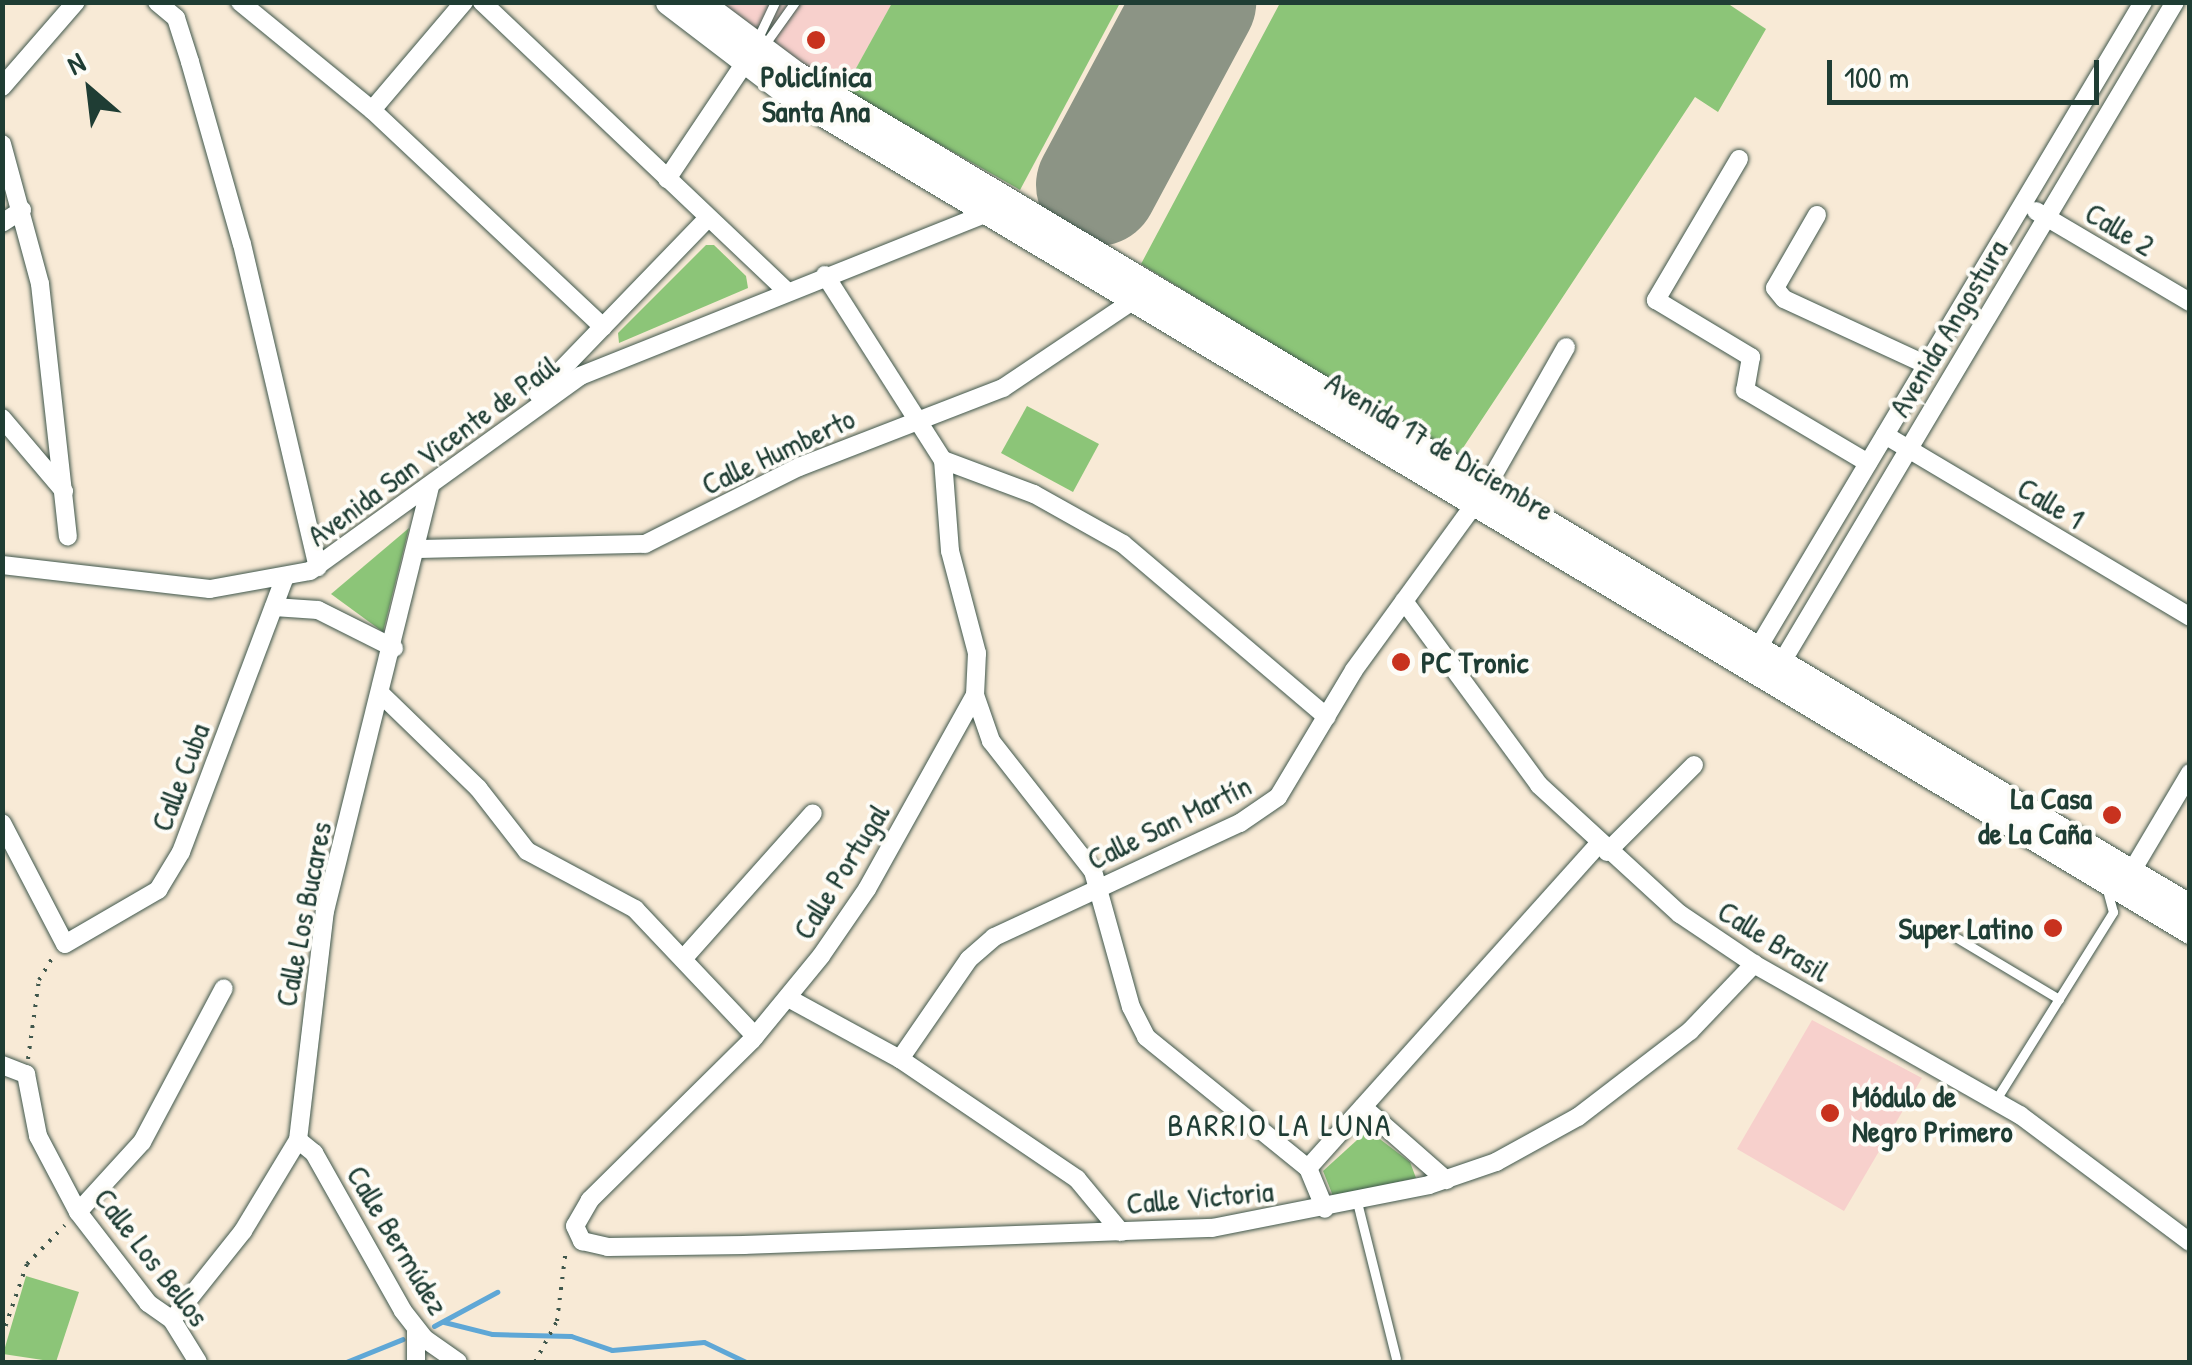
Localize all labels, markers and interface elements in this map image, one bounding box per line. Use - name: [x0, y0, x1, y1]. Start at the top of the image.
- marker: Policlínica Santa Ana: [803, 27, 829, 53]
- north arrow: [40, 40, 140, 140]
- scale bar: [1832, 40, 2104, 102]
- text: N: [60, 43, 91, 84]
- text: 100 m: [1844, 57, 1909, 97]
- place label: Policlínica Santa Ana: [760, 58, 872, 128]
- street label: Calle 2: [2079, 195, 2161, 263]
- street label: Avenida Angostura: [1881, 233, 2015, 423]
- street label: Avenida San Vicente de Paúl: [300, 347, 566, 553]
- street label: Avenida 17 de Diciembre: [1319, 364, 1561, 528]
- street label: Calle Humberto: [696, 400, 860, 502]
- street label: Calle 1: [2011, 469, 2091, 537]
- place label: PC Tronic: [1421, 644, 1528, 680]
- marker: PC Tronic: [1390, 651, 1412, 673]
- street label: Calle Cuba: [143, 718, 217, 836]
- street label: Calle San Martín: [1081, 767, 1257, 877]
- place label: La Casa de La Caña: [1978, 780, 2092, 850]
- street label: Calle Portugal: [785, 796, 897, 946]
- marker: La Casa de La Caña: [2101, 804, 2123, 826]
- street label: Calle Los Bucares: [267, 819, 339, 1009]
- street label: Calle Brasil: [1712, 893, 1836, 989]
- place label: Super Latino: [1898, 910, 2033, 946]
- marker: Super Latino: [2042, 917, 2064, 939]
- place label: Módulo de Negro Primero: [1852, 1078, 2012, 1148]
- marker: Módulo de Negro Primero: [1817, 1100, 1843, 1126]
- district label: BARRIO LA LUNA: [1167, 1106, 1393, 1144]
- street label: Calle Bermúdez: [339, 1159, 457, 1321]
- street label: Calle Victoria: [1125, 1173, 1275, 1221]
- street label: Calle Los Bellos: [87, 1181, 217, 1333]

